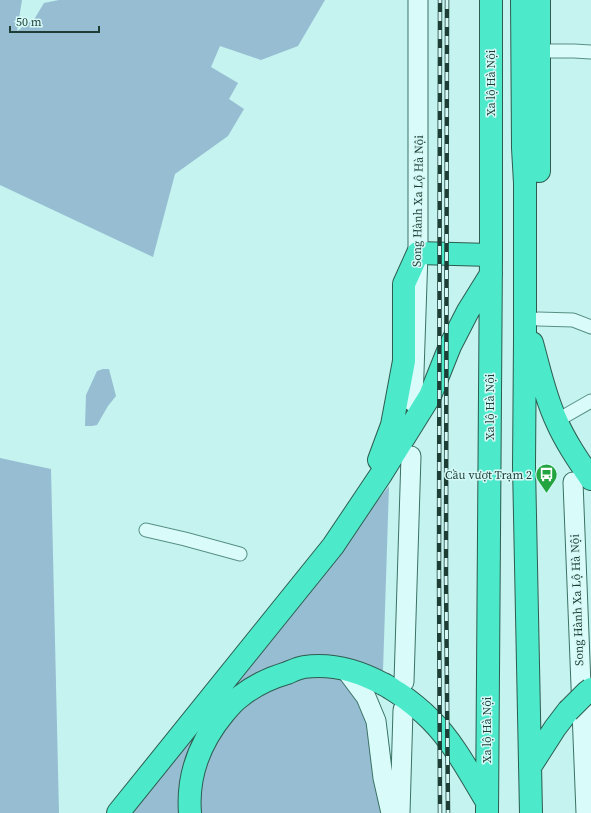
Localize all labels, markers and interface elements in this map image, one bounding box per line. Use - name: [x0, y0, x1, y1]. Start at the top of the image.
- scale bar: [10, 8, 99, 34]
- text: 50 m: [16, 14, 42, 30]
- street label: Xa lộ Hà Nội: [483, 49, 499, 116]
- street label: Song Hành Xa Lộ Hà Nội: [409, 135, 427, 267]
- street label: Xa lộ Hà Nội: [482, 373, 498, 440]
- bus stop icon: Cầu vượt Trạm 2: [534, 462, 560, 495]
- place label: Cầu vượt Trạm 2: [445, 467, 532, 483]
- street label: Song Hành Xa Lộ Hà Nội: [567, 533, 587, 666]
- street label: Xa lộ Hà Nội: [479, 696, 495, 763]

